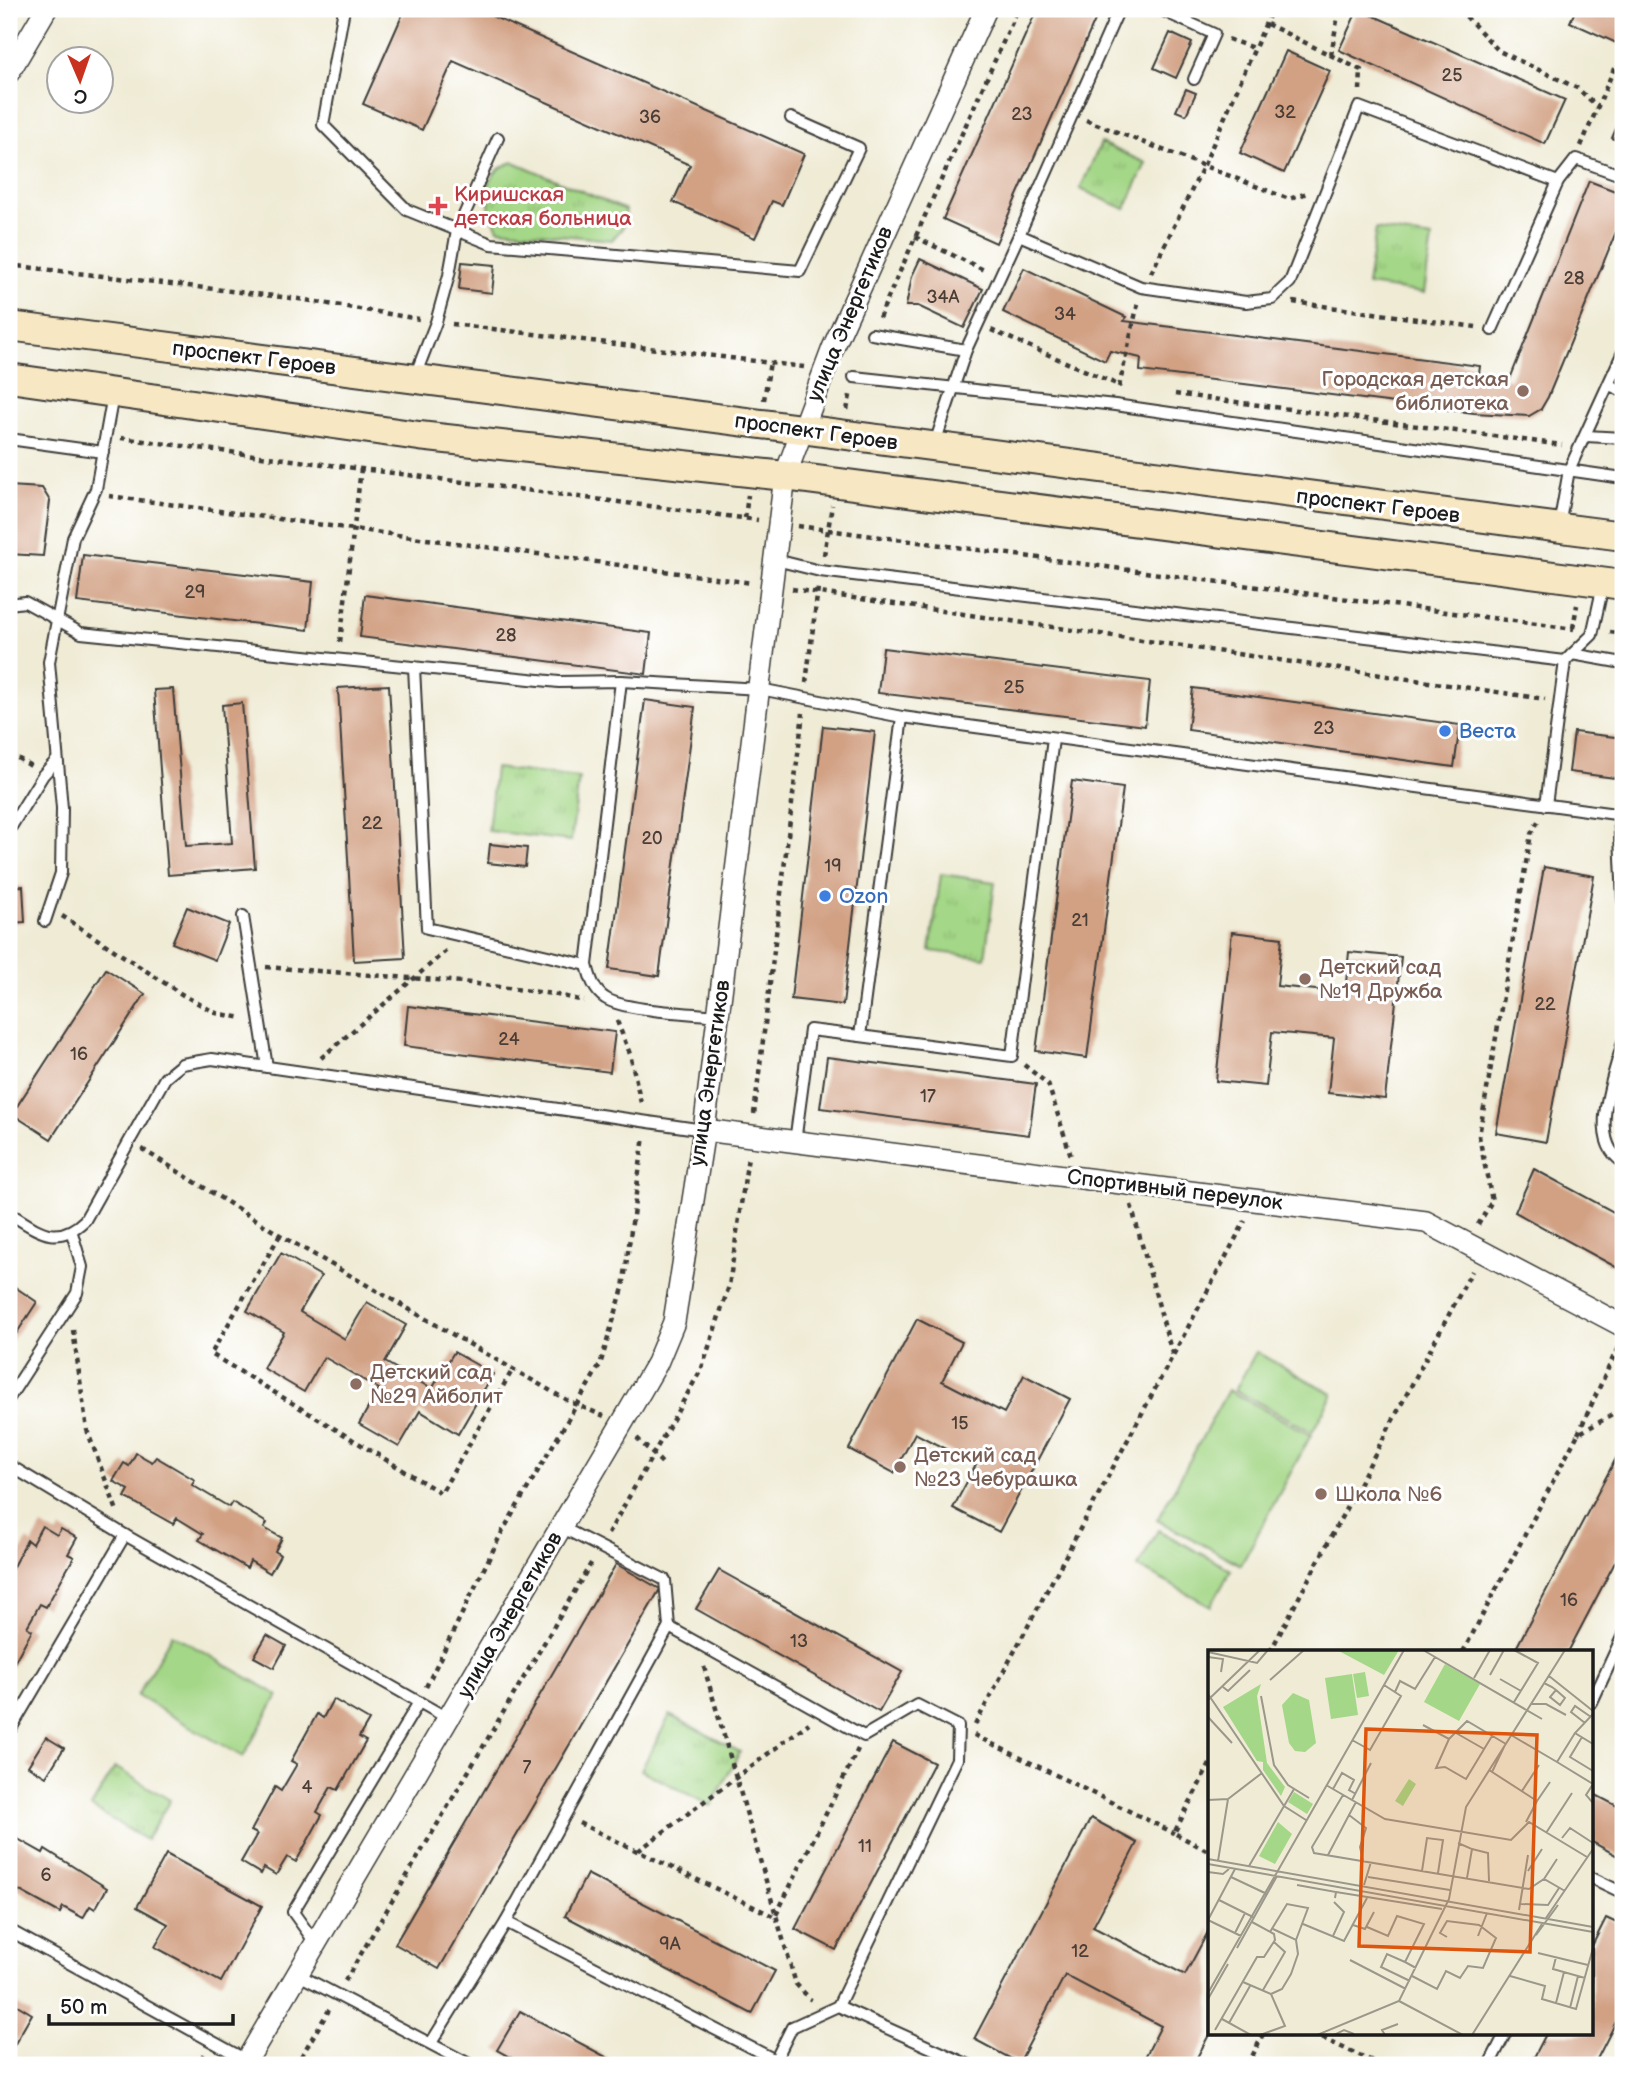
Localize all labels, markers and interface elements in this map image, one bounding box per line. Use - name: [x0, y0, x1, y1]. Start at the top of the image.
- north arrow: [46, 46, 116, 116]
- house number: 25: [1442, 65, 1462, 86]
- text: С: [74, 84, 88, 107]
- house number: 32: [1274, 102, 1296, 123]
- house number: 23: [1011, 104, 1033, 125]
- house number: 36: [639, 107, 661, 128]
- place label: Киришская детская больница: [454, 182, 632, 231]
- marker: Киришская детская больница: [428, 196, 448, 216]
- street label: улица Энергетиков: [802, 223, 898, 405]
- house number: 28: [1563, 268, 1585, 289]
- house number: 34А: [927, 287, 960, 308]
- house number: 34: [1054, 304, 1076, 325]
- street label: проспект Героев: [171, 336, 337, 380]
- place label: Городская детская библиотека: [1322, 367, 1510, 416]
- marker: Городская детская библиотека: [1515, 383, 1531, 399]
- street label: проспект Героев: [733, 408, 899, 456]
- street label: проспект Героев: [1295, 484, 1461, 528]
- house number: 29: [184, 582, 206, 603]
- house number: 28: [495, 625, 517, 646]
- house number: 25: [1004, 677, 1024, 698]
- house number: 23: [1313, 718, 1335, 739]
- place label: Веста: [1459, 719, 1517, 744]
- marker: Веста: [1437, 723, 1453, 739]
- house number: 22: [361, 813, 383, 834]
- house number: 20: [641, 828, 663, 849]
- house number: 19: [824, 856, 842, 877]
- place label: Ozon: [839, 884, 888, 909]
- marker: Ozon: [817, 888, 833, 904]
- house number: 21: [1071, 910, 1089, 931]
- place label: Детский сад №19 Дружба: [1319, 955, 1443, 1004]
- marker: Детский сад №19 Дружба: [1297, 971, 1313, 987]
- street label: улица Энергетиков: [685, 978, 735, 1168]
- house number: 22: [1534, 994, 1556, 1015]
- house number: 24: [498, 1029, 520, 1050]
- house number: 16: [70, 1044, 88, 1065]
- house number: 17: [920, 1086, 936, 1107]
- street label: Спортивный переулок: [1066, 1164, 1284, 1216]
- place label: Детский сад №29 Айболит: [370, 1360, 503, 1409]
- marker: Детский сад №29 Айболит: [348, 1376, 364, 1392]
- house number: 15: [951, 1413, 969, 1434]
- place label: Детский сад №23 Чебурашка: [914, 1443, 1078, 1492]
- marker: Детский сад №23 Чебурашка: [892, 1459, 908, 1475]
- place label: Школа №6: [1335, 1482, 1442, 1507]
- marker: Школа №6: [1313, 1486, 1329, 1502]
- street label: улица Энергетиков: [452, 1528, 568, 1702]
- house number: 16: [1560, 1590, 1578, 1611]
- house number: 13: [790, 1631, 808, 1652]
- inset map: [1208, 1650, 1594, 2036]
- house number: 7: [523, 1757, 532, 1778]
- house number: 4: [302, 1777, 313, 1798]
- house number: 11: [858, 1836, 872, 1857]
- house number: 6: [41, 1865, 52, 1886]
- house number: 9А: [659, 1934, 681, 1955]
- house number: 12: [1071, 1941, 1089, 1962]
- scale bar: [49, 1983, 233, 2027]
- text: 50 m: [60, 1995, 107, 2020]

